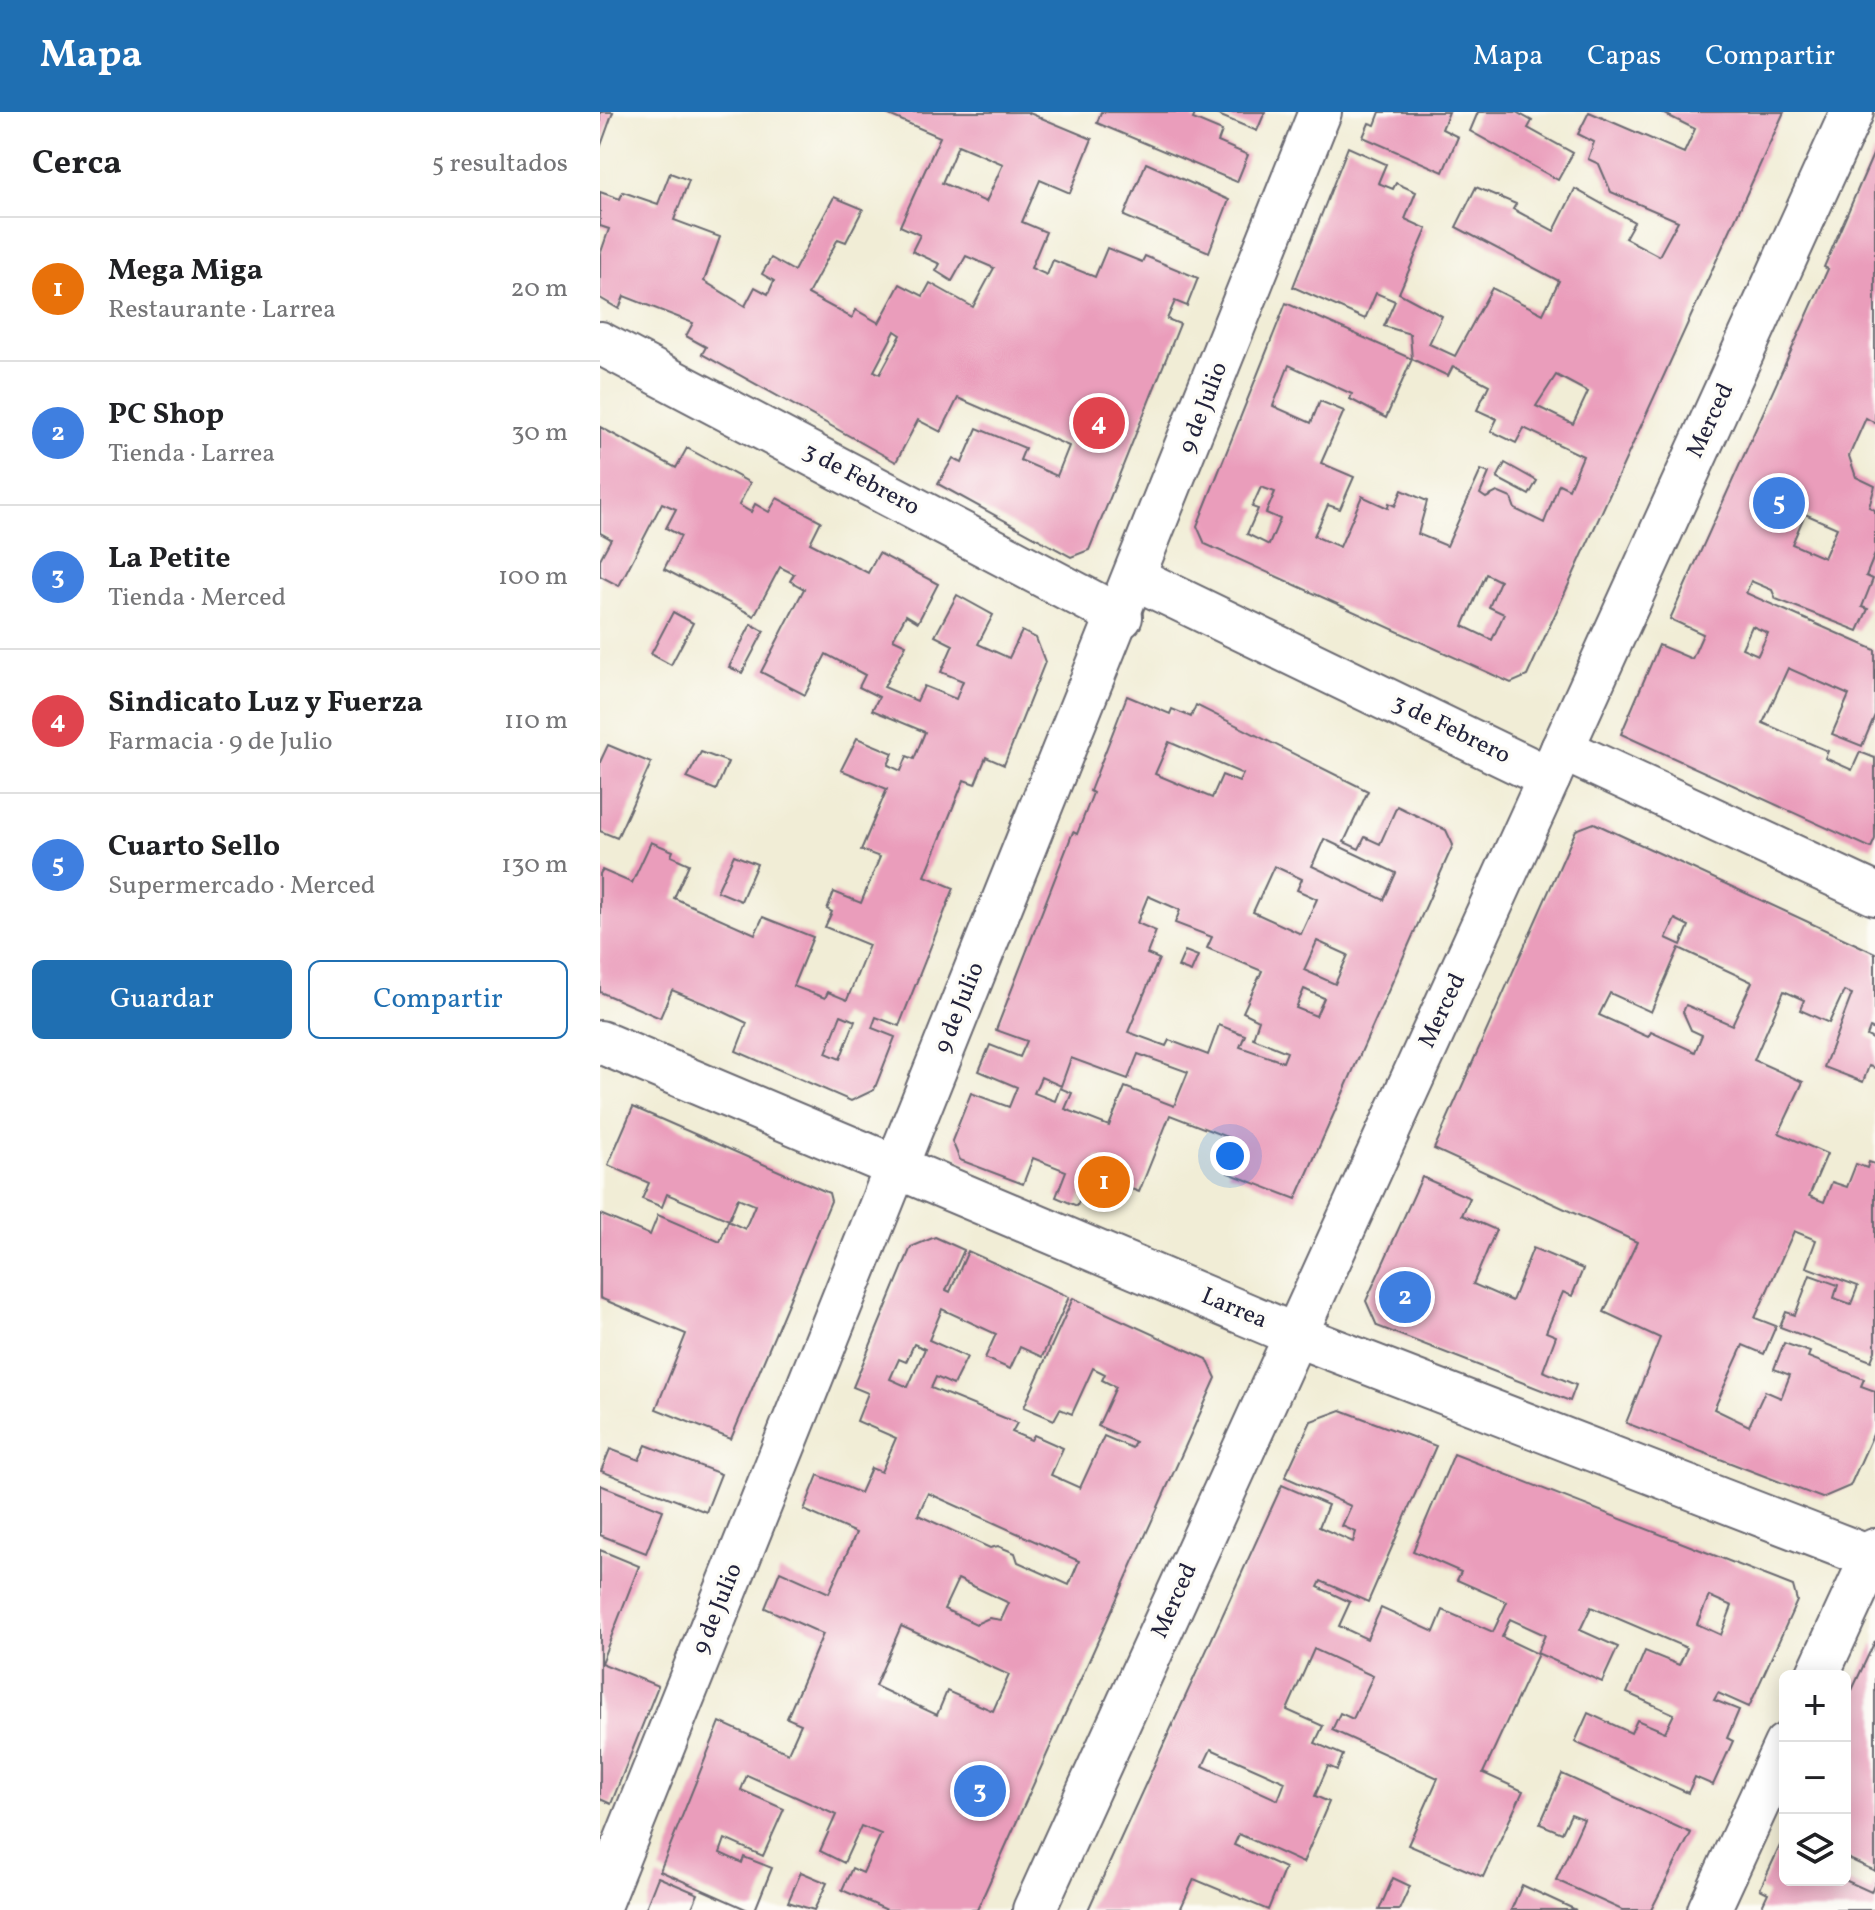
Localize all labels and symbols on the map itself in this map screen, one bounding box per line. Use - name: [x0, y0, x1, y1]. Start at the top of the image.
- street label: 9 de Julio: [1171, 357, 1237, 459]
- street label: Merced: [1679, 378, 1743, 464]
- pin: 4: [1073, 393, 1125, 453]
- street label: 3 de Febrero: [797, 435, 925, 525]
- pin: 5: [1753, 473, 1805, 533]
- street label: 3 de Febrero: [1386, 687, 1516, 773]
- street label: 9 de Julio: [926, 957, 994, 1059]
- street label: Merced: [1411, 968, 1475, 1054]
- your location: [1210, 1136, 1250, 1176]
- pin: 1: [1078, 1152, 1130, 1212]
- pin: 2: [1379, 1267, 1431, 1327]
- street label: Larrea: [1196, 1280, 1272, 1338]
- street label: 9 de Julio: [684, 1558, 752, 1660]
- street label: Merced: [1143, 1558, 1207, 1644]
- pin: 3: [954, 1761, 1006, 1821]

